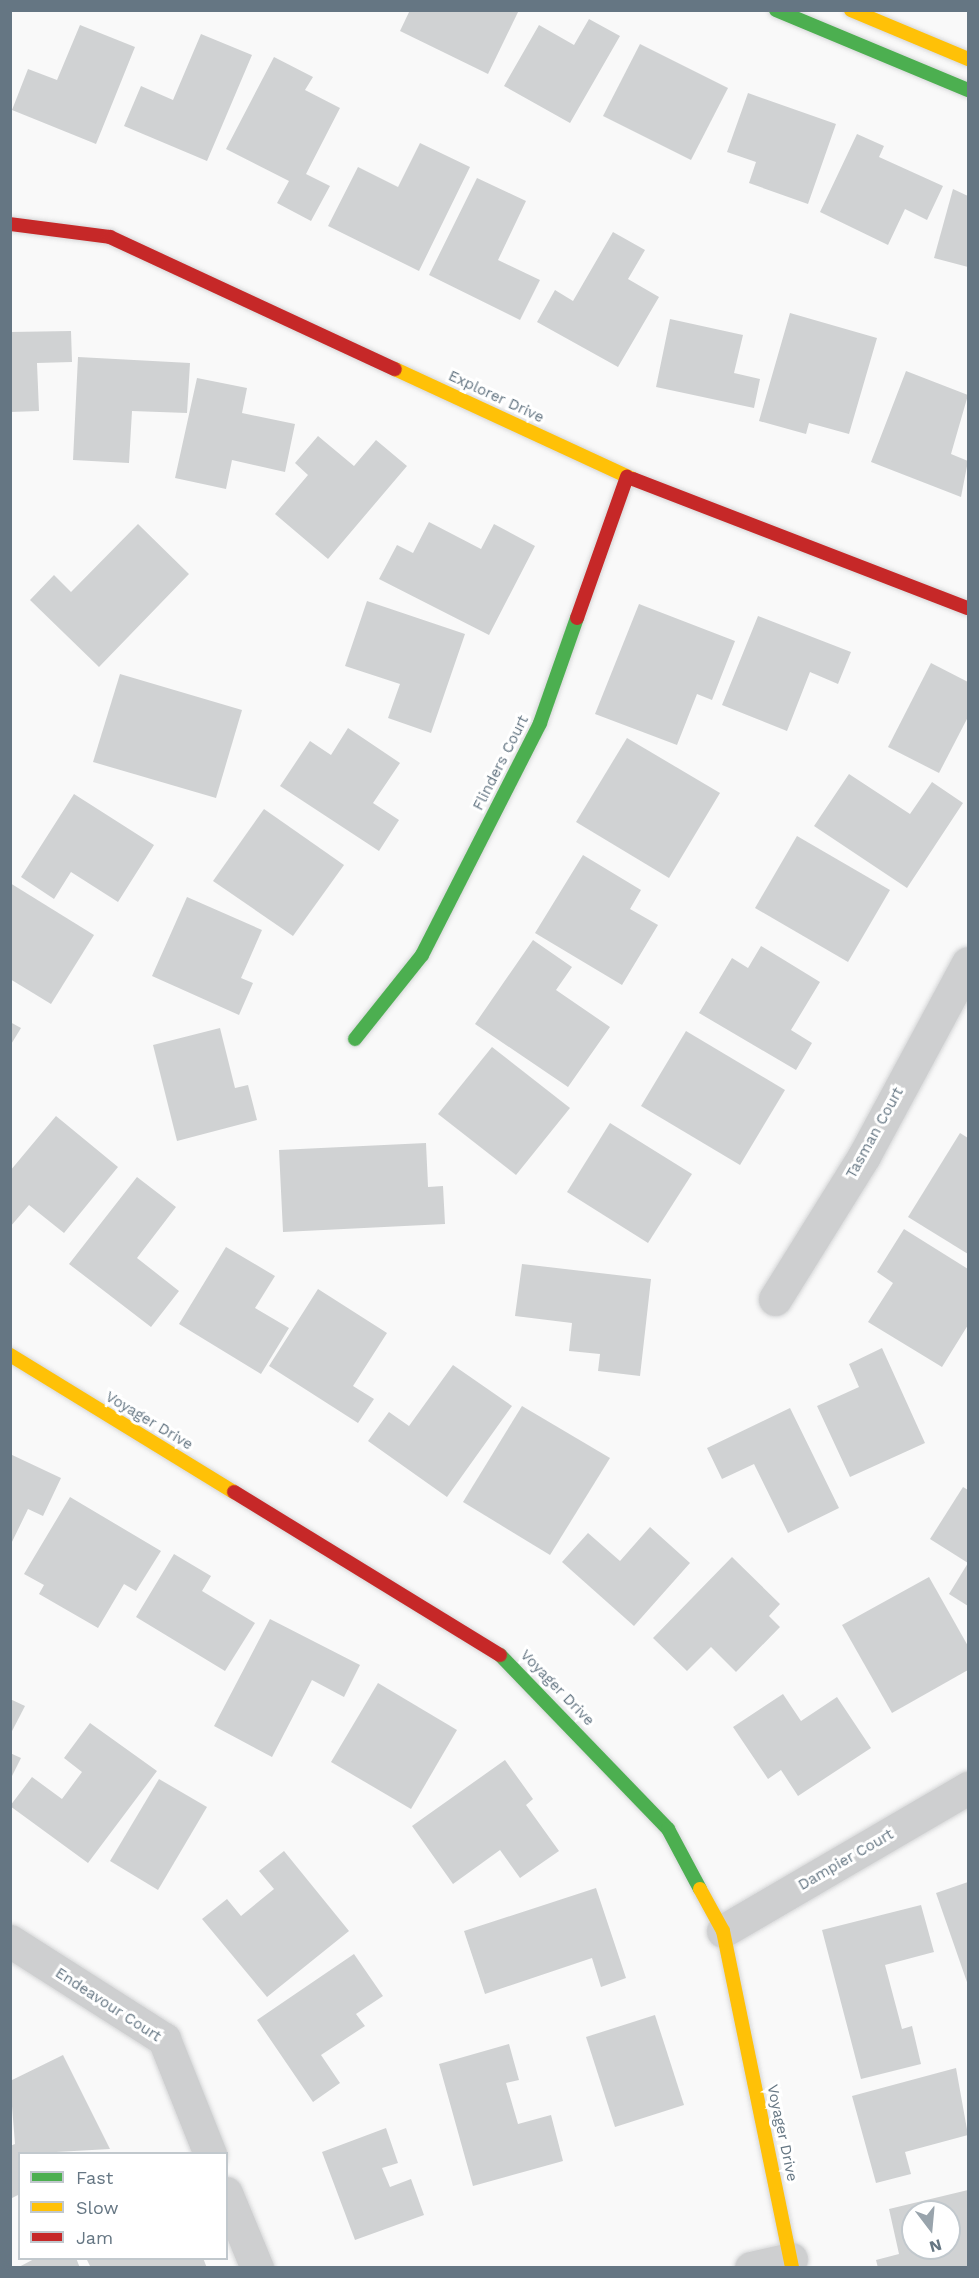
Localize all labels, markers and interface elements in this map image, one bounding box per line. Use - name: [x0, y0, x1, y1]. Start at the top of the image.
- street label: Explorer Drive: [445, 367, 547, 427]
- street label: Flinders Court: [469, 712, 533, 814]
- street label: Tasman Court: [842, 1084, 908, 1182]
- street label: Voyager Drive: [102, 1388, 196, 1454]
- street label: Voyager Drive: [516, 1646, 598, 1730]
- street label: Dampier Court: [795, 1825, 897, 1895]
- street label: Endeavour Court: [52, 1964, 164, 2046]
- street label: Voyager Drive: [763, 2083, 801, 2183]
- legend: [18, 2152, 228, 2260]
- text: Fast: [76, 2167, 113, 2188]
- text: Slow: [76, 2197, 119, 2218]
- north arrow: [901, 2200, 961, 2260]
- text: Jam: [76, 2227, 113, 2248]
- text: N: [927, 2235, 944, 2257]

